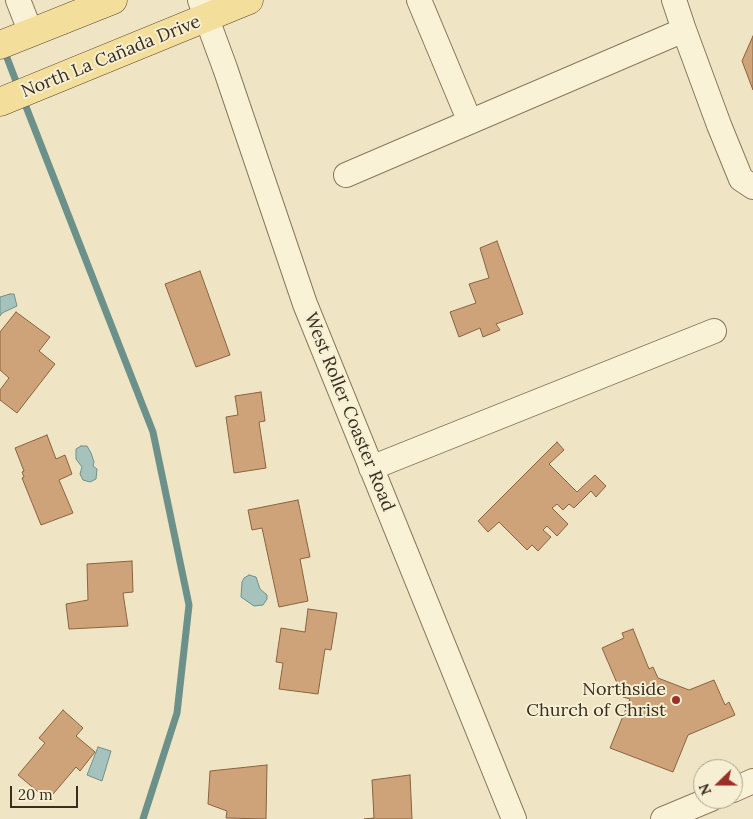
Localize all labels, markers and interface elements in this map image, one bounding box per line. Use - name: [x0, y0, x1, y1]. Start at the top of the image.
- street label: North La Cañada Drive: [18, 11, 204, 103]
- street label: West Roller Coaster Road: [299, 309, 399, 515]
- place label: Northside Church of Christ: [526, 679, 666, 722]
- marker: Northside Church of Christ: [670, 694, 682, 706]
- north arrow: [693, 759, 743, 809]
- scale bar: [12, 776, 80, 808]
- text: N: [695, 781, 715, 798]
- text: 20 m: [18, 785, 53, 804]

